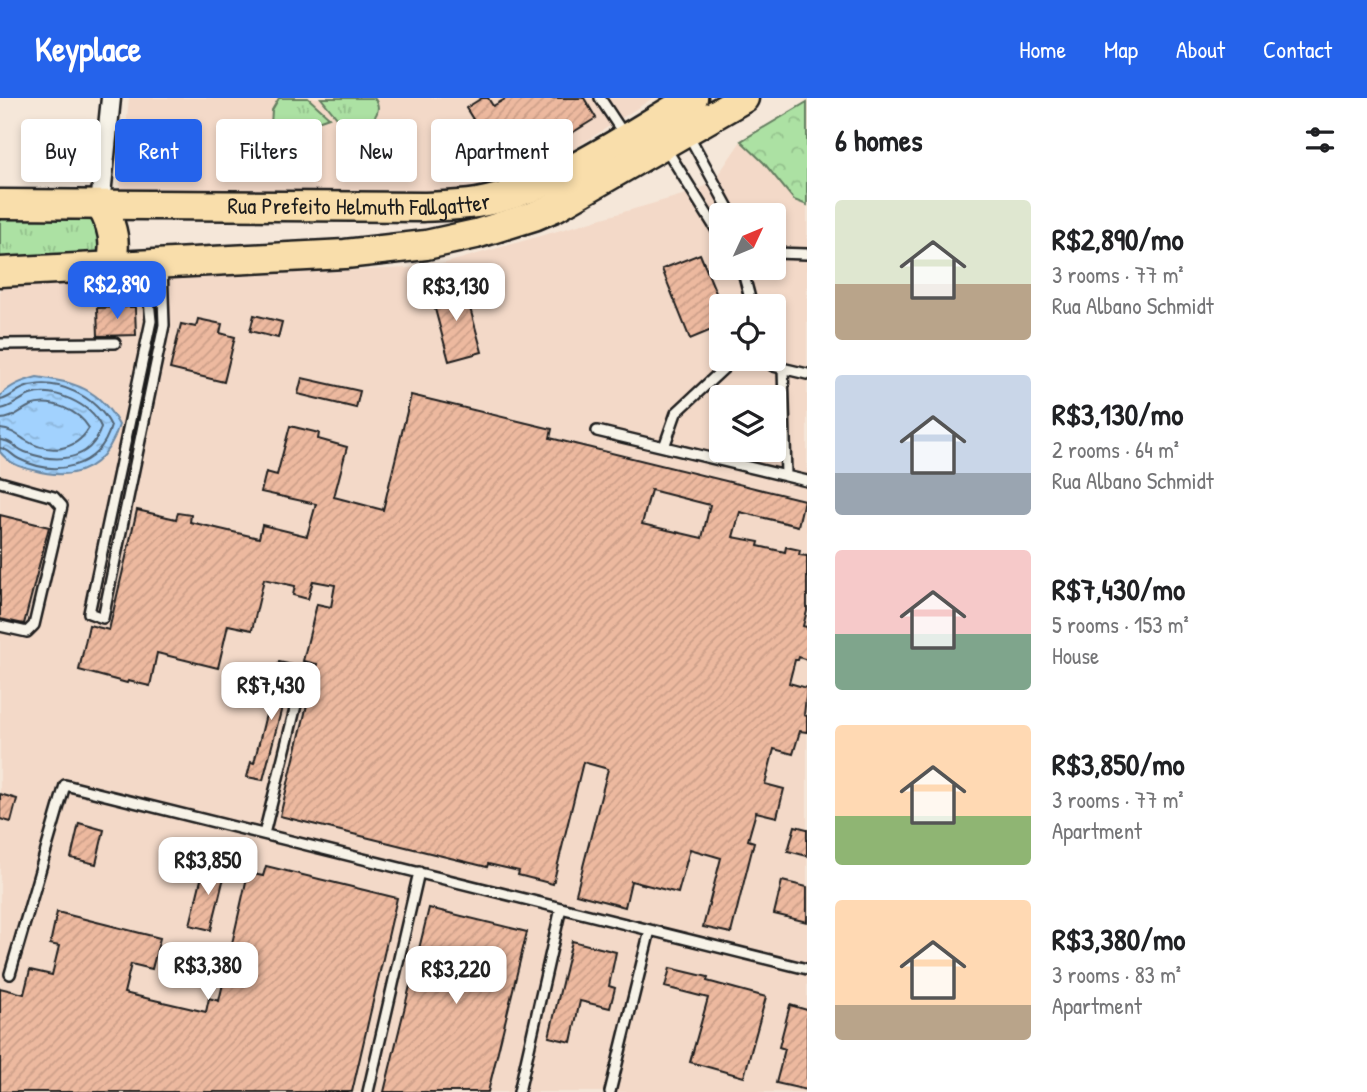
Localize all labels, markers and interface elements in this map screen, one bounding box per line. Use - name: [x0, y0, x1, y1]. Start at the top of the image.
- text: Keyplace: [35, 27, 141, 71]
- text: Home: [1019, 33, 1066, 65]
- text: Map: [1104, 33, 1138, 65]
- text: About: [1176, 33, 1225, 65]
- text: Contact: [1263, 33, 1332, 65]
- chip: Buy: [21, 119, 101, 182]
- chip: Rent: [115, 119, 202, 182]
- chip: Filters: [216, 119, 322, 182]
- chip: New: [336, 119, 417, 182]
- chip: Apartment: [431, 119, 573, 182]
- text: 6 homes: [835, 120, 922, 160]
- icon: filters: [1301, 121, 1339, 159]
- street label: Rua Prefeito Helmuth Fallgatter: [228, 185, 493, 222]
- north arrow: [709, 203, 786, 280]
- map controls: [709, 203, 786, 462]
- text: R$2,890/mo: [1052, 219, 1184, 259]
- icon: home: [891, 228, 975, 312]
- text: 3 rooms · 77 m²: [1052, 259, 1184, 290]
- pin: R$2,890: [52, 262, 182, 321]
- pin: R$3,130: [391, 264, 521, 323]
- text: R$2,890: [84, 268, 150, 299]
- text: R$3,130: [423, 270, 489, 301]
- text: Rua Albano Schmidt: [1052, 290, 1214, 321]
- button: locate: [709, 294, 786, 371]
- button: layers: [709, 385, 786, 462]
- text: R$3,130/mo: [1052, 394, 1183, 434]
- icon: home: [891, 403, 975, 487]
- text: 2 rooms · 64 m²: [1052, 434, 1179, 465]
- text: Rua Albano Schmidt: [1052, 465, 1214, 496]
- text: R$7,430/mo: [1052, 569, 1185, 609]
- icon: home: [891, 578, 975, 662]
- text: 5 rooms · 153 m²: [1052, 609, 1189, 640]
- text: House: [1052, 640, 1099, 671]
- pin: R$7,430: [206, 662, 336, 722]
- text: R$7,430: [237, 669, 305, 700]
- text: R$3,850/mo: [1052, 744, 1185, 784]
- icon: home: [891, 753, 975, 837]
- text: 3 rooms · 77 m²: [1052, 784, 1184, 815]
- text: Apartment: [1052, 815, 1142, 846]
- pin: R$3,850: [143, 838, 273, 897]
- text: R$3,850: [174, 844, 242, 875]
- text: R$3,380/mo: [1052, 919, 1185, 959]
- icon: home: [891, 928, 975, 1012]
- pin: R$3,380: [143, 942, 273, 1002]
- pin: R$3,220: [391, 946, 521, 1006]
- text: R$3,380: [174, 949, 242, 980]
- text: R$3,220: [422, 953, 490, 984]
- text: 3 rooms · 83 m²: [1052, 959, 1181, 990]
- text: Apartment: [1052, 990, 1142, 1021]

